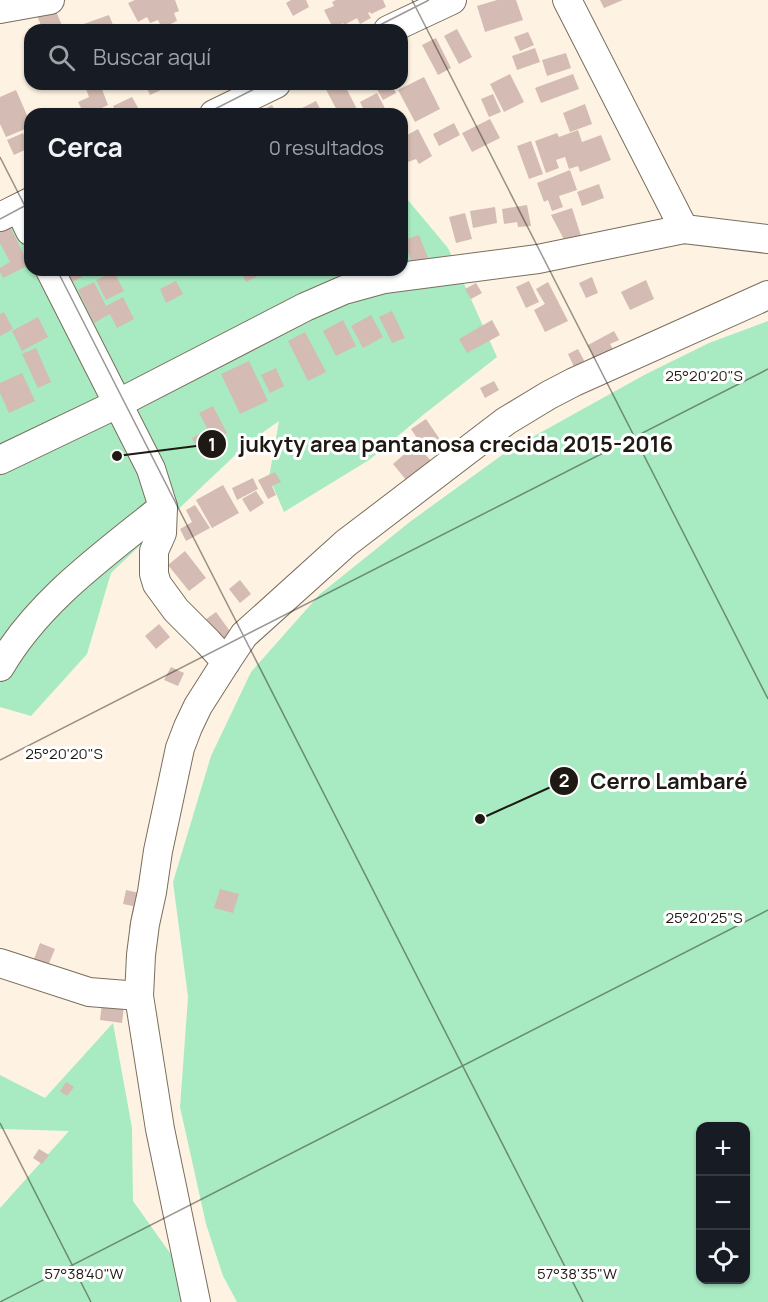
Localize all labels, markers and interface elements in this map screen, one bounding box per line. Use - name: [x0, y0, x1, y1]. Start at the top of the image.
- search box: [24, 24, 408, 90]
- icon: search: [45, 41, 78, 74]
- text: Buscar aquí: [93, 42, 211, 72]
- text: Cerca: [48, 129, 123, 165]
- text: 0 resultados: [269, 134, 384, 161]
- text: 25°20'20"S: [665, 365, 743, 386]
- callout: jukyty area pantanosa crecida 2015-2016: [197, 424, 686, 464]
- text: jukyty area pantanosa crecida 2015-2016: [238, 429, 673, 459]
- text: 1: [208, 432, 216, 456]
- text: 25°20'20"S: [25, 743, 103, 764]
- callout: Cerro Lambaré: [549, 761, 760, 801]
- text: Cerro Lambaré: [590, 766, 748, 796]
- text: 2: [559, 768, 569, 792]
- text: 25°20'25"S: [665, 907, 743, 928]
- map controls: [696, 1122, 750, 1284]
- button: +: [696, 1122, 750, 1176]
- button: −: [696, 1176, 750, 1230]
- button: locate: [696, 1230, 750, 1284]
- text: 57°38'40"W: [44, 1263, 124, 1284]
- text: 57°38'35"W: [537, 1263, 617, 1284]

